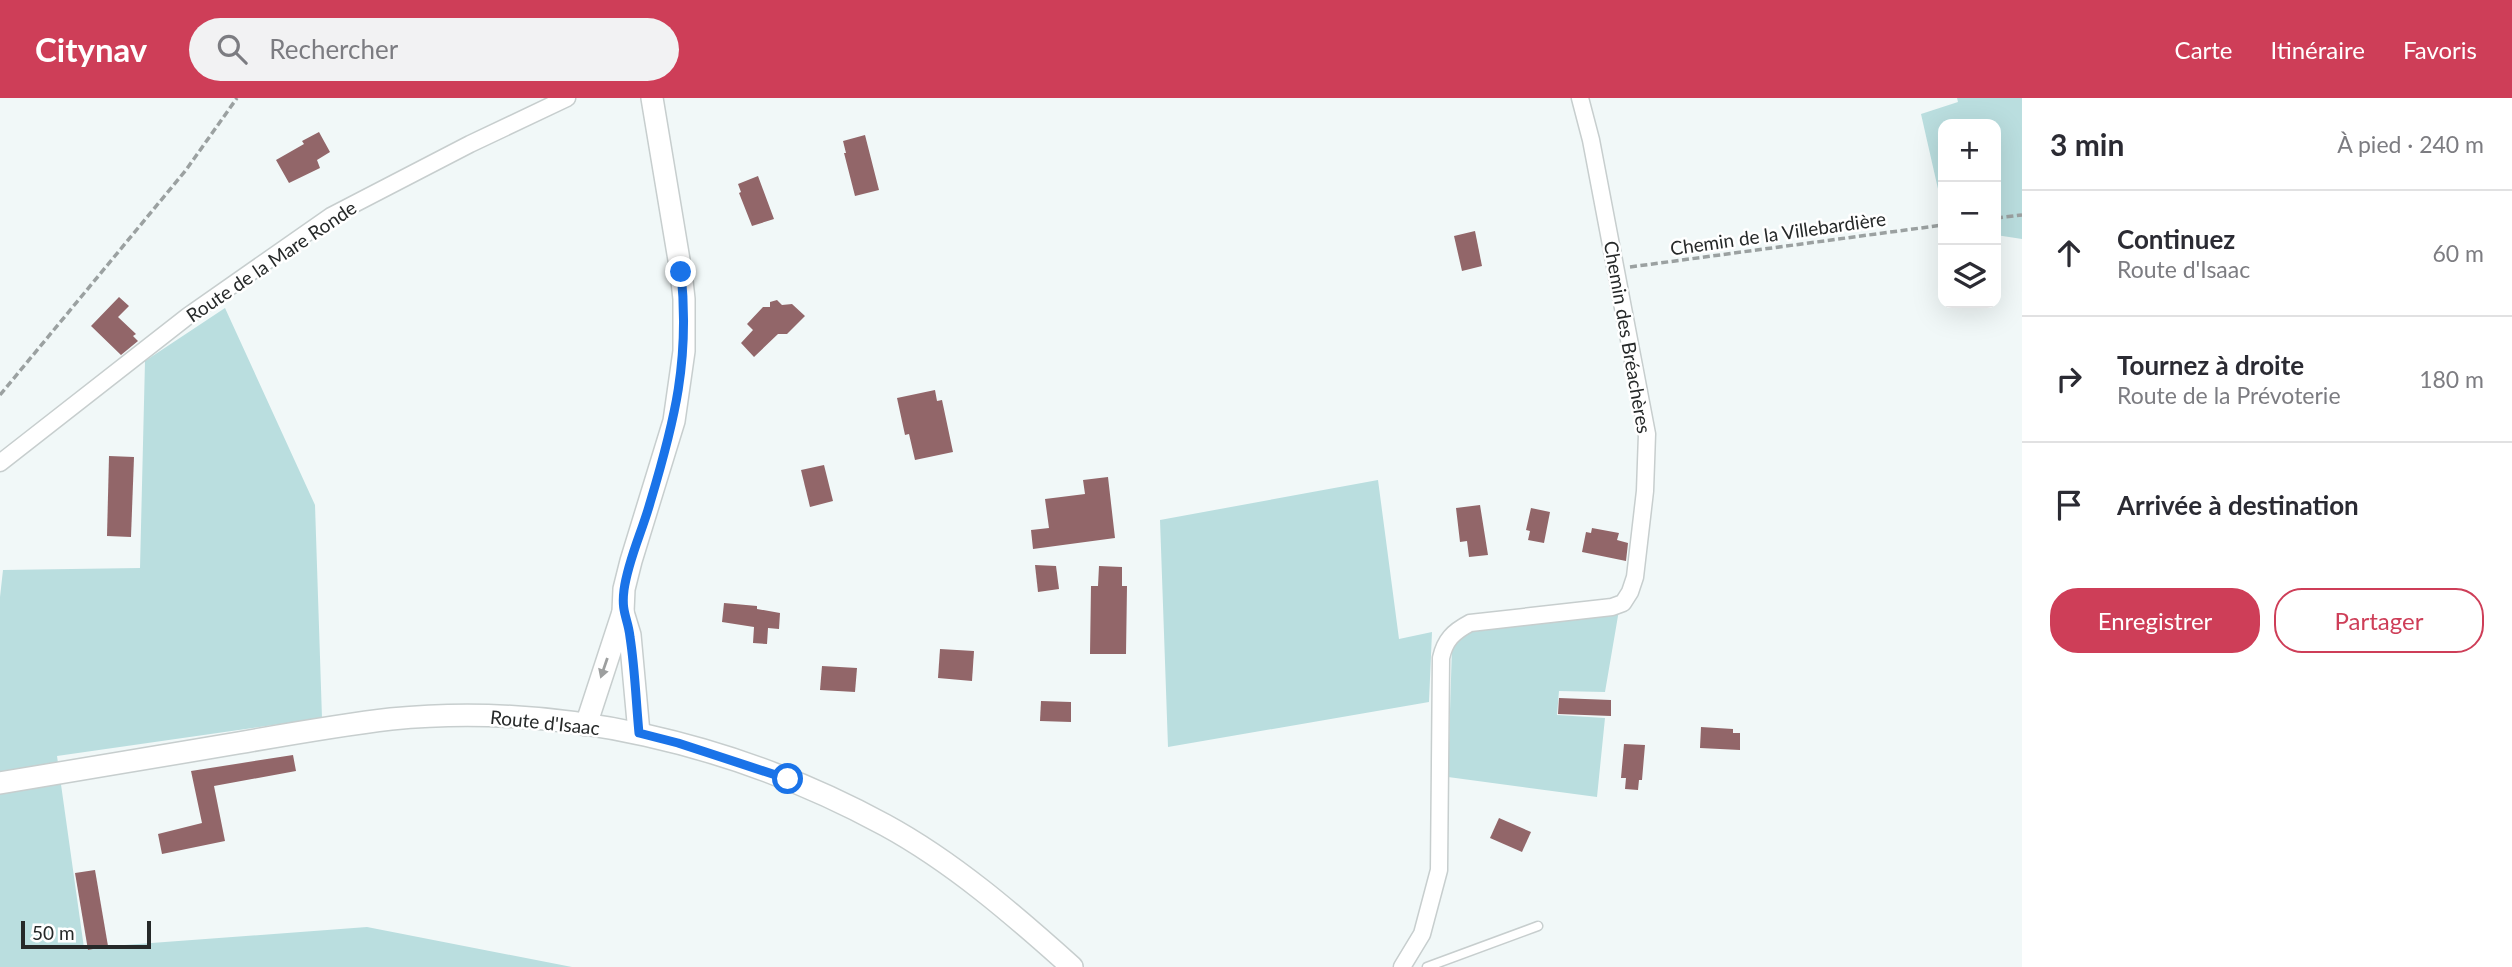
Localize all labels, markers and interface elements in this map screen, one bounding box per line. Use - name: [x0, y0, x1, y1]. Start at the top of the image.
- search box: [189, 18, 679, 81]
- text: Citynav: [35, 29, 147, 69]
- icon: search: [213, 30, 251, 68]
- text: Rechercher: [269, 33, 398, 65]
- text: Carte: [2175, 35, 2233, 64]
- text: Itinéraire: [2271, 35, 2365, 64]
- text: Favoris: [2403, 35, 2477, 64]
- map controls: [1938, 119, 2001, 308]
- button: +: [1938, 119, 2001, 182]
- text: 3 min: [2050, 126, 2124, 162]
- text: À pied · 240 m: [2337, 130, 2484, 158]
- button: −: [1938, 182, 2001, 245]
- street label: Route de la Mare Ronde: [182, 195, 360, 327]
- street label: Chemin de la Villebardière: [1669, 206, 1887, 260]
- text: Continuez: [2117, 223, 2235, 255]
- icon: ahead: [2050, 234, 2088, 272]
- street label: Chemin des Bréachères: [1600, 239, 1656, 435]
- text: 60 m: [2433, 239, 2484, 267]
- button: layers: [1938, 245, 2001, 308]
- text: Route d'Isaac: [2117, 255, 2250, 283]
- route end: [665, 256, 696, 287]
- text: Tournez à droite: [2117, 349, 2304, 381]
- icon: right: [2050, 360, 2088, 398]
- text: 180 m: [2419, 365, 2484, 393]
- text: Route de la Prévoterie: [2117, 381, 2341, 409]
- icon: arrive: [2050, 486, 2088, 524]
- text: Arrivée à destination: [2117, 489, 2359, 521]
- button: Enregistrer: [2050, 588, 2260, 653]
- button: Partager: [2274, 588, 2484, 653]
- one-way arrow: [598, 658, 609, 679]
- street label: Route d'Isaac: [489, 705, 601, 739]
- route start: [772, 763, 803, 794]
- scale bar: [21, 918, 150, 950]
- text: 50 m: [32, 921, 75, 944]

